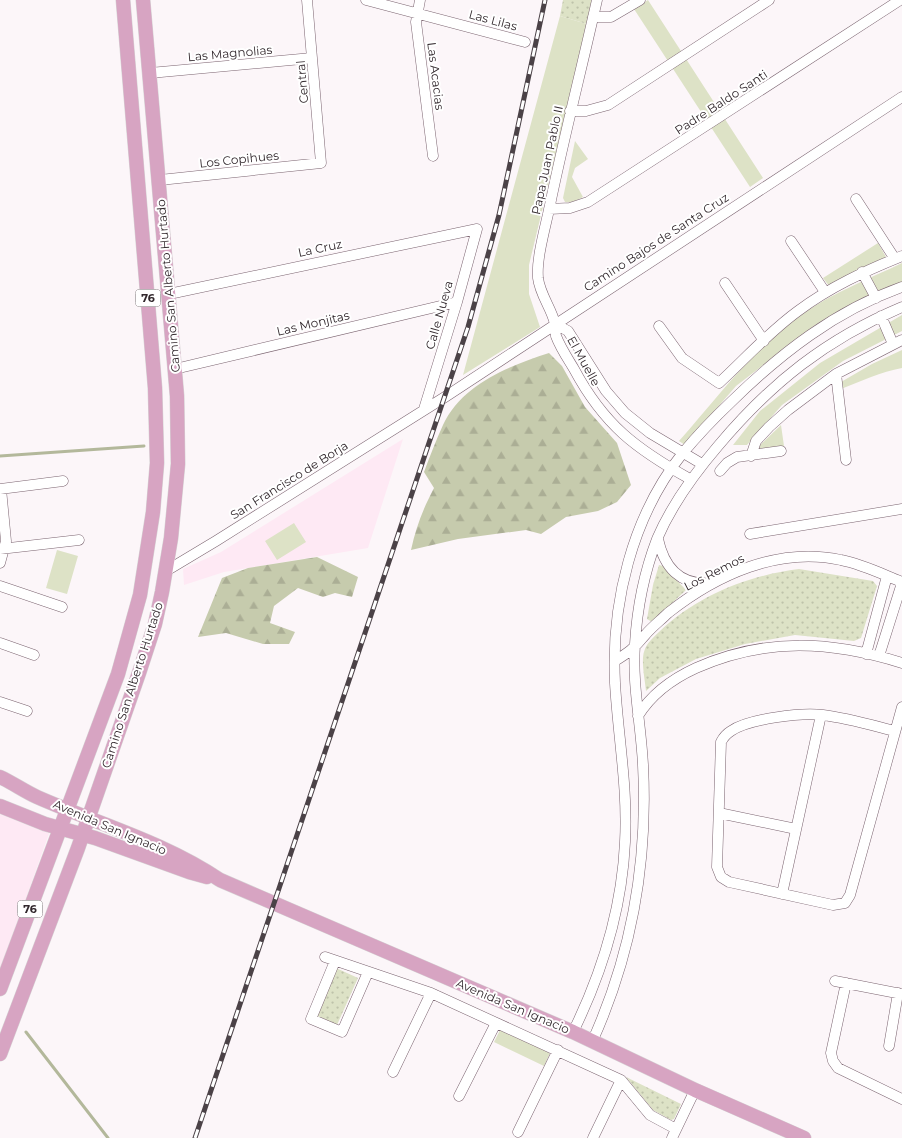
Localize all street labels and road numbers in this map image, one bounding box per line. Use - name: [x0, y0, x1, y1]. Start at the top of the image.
- street label: Las Lilas: [467, 6, 519, 34]
- street label: Las Acacias: [424, 41, 448, 111]
- street label: Las Magnolias: [187, 42, 273, 64]
- street label: Central: [293, 60, 311, 104]
- street label: Padre Baldo Santi: [672, 66, 770, 138]
- street label: Papa Juan Pablo II: [528, 104, 566, 216]
- street label: Los Copihues: [198, 147, 280, 171]
- street label: Camino Bajos de Santa Cruz: [581, 190, 731, 294]
- street label: Camino San Alberto Hurtado: [153, 199, 183, 373]
- street label: La Cruz: [297, 236, 343, 260]
- street label: Calle Nueva: [422, 279, 456, 351]
- road number: 76: [136, 290, 160, 306]
- street label: Las Monjitas: [275, 307, 351, 339]
- street label: El Muelle: [564, 333, 604, 389]
- street label: San Francisco de Borja: [227, 438, 351, 522]
- street label: Los Remos: [681, 550, 747, 594]
- street label: Camino San Alberto Hurtado: [98, 600, 166, 770]
- street label: Avenida San Ignacio: [51, 796, 169, 858]
- road number: 76: [18, 901, 42, 918]
- street label: Avenida San Ignacio: [454, 975, 572, 1037]

